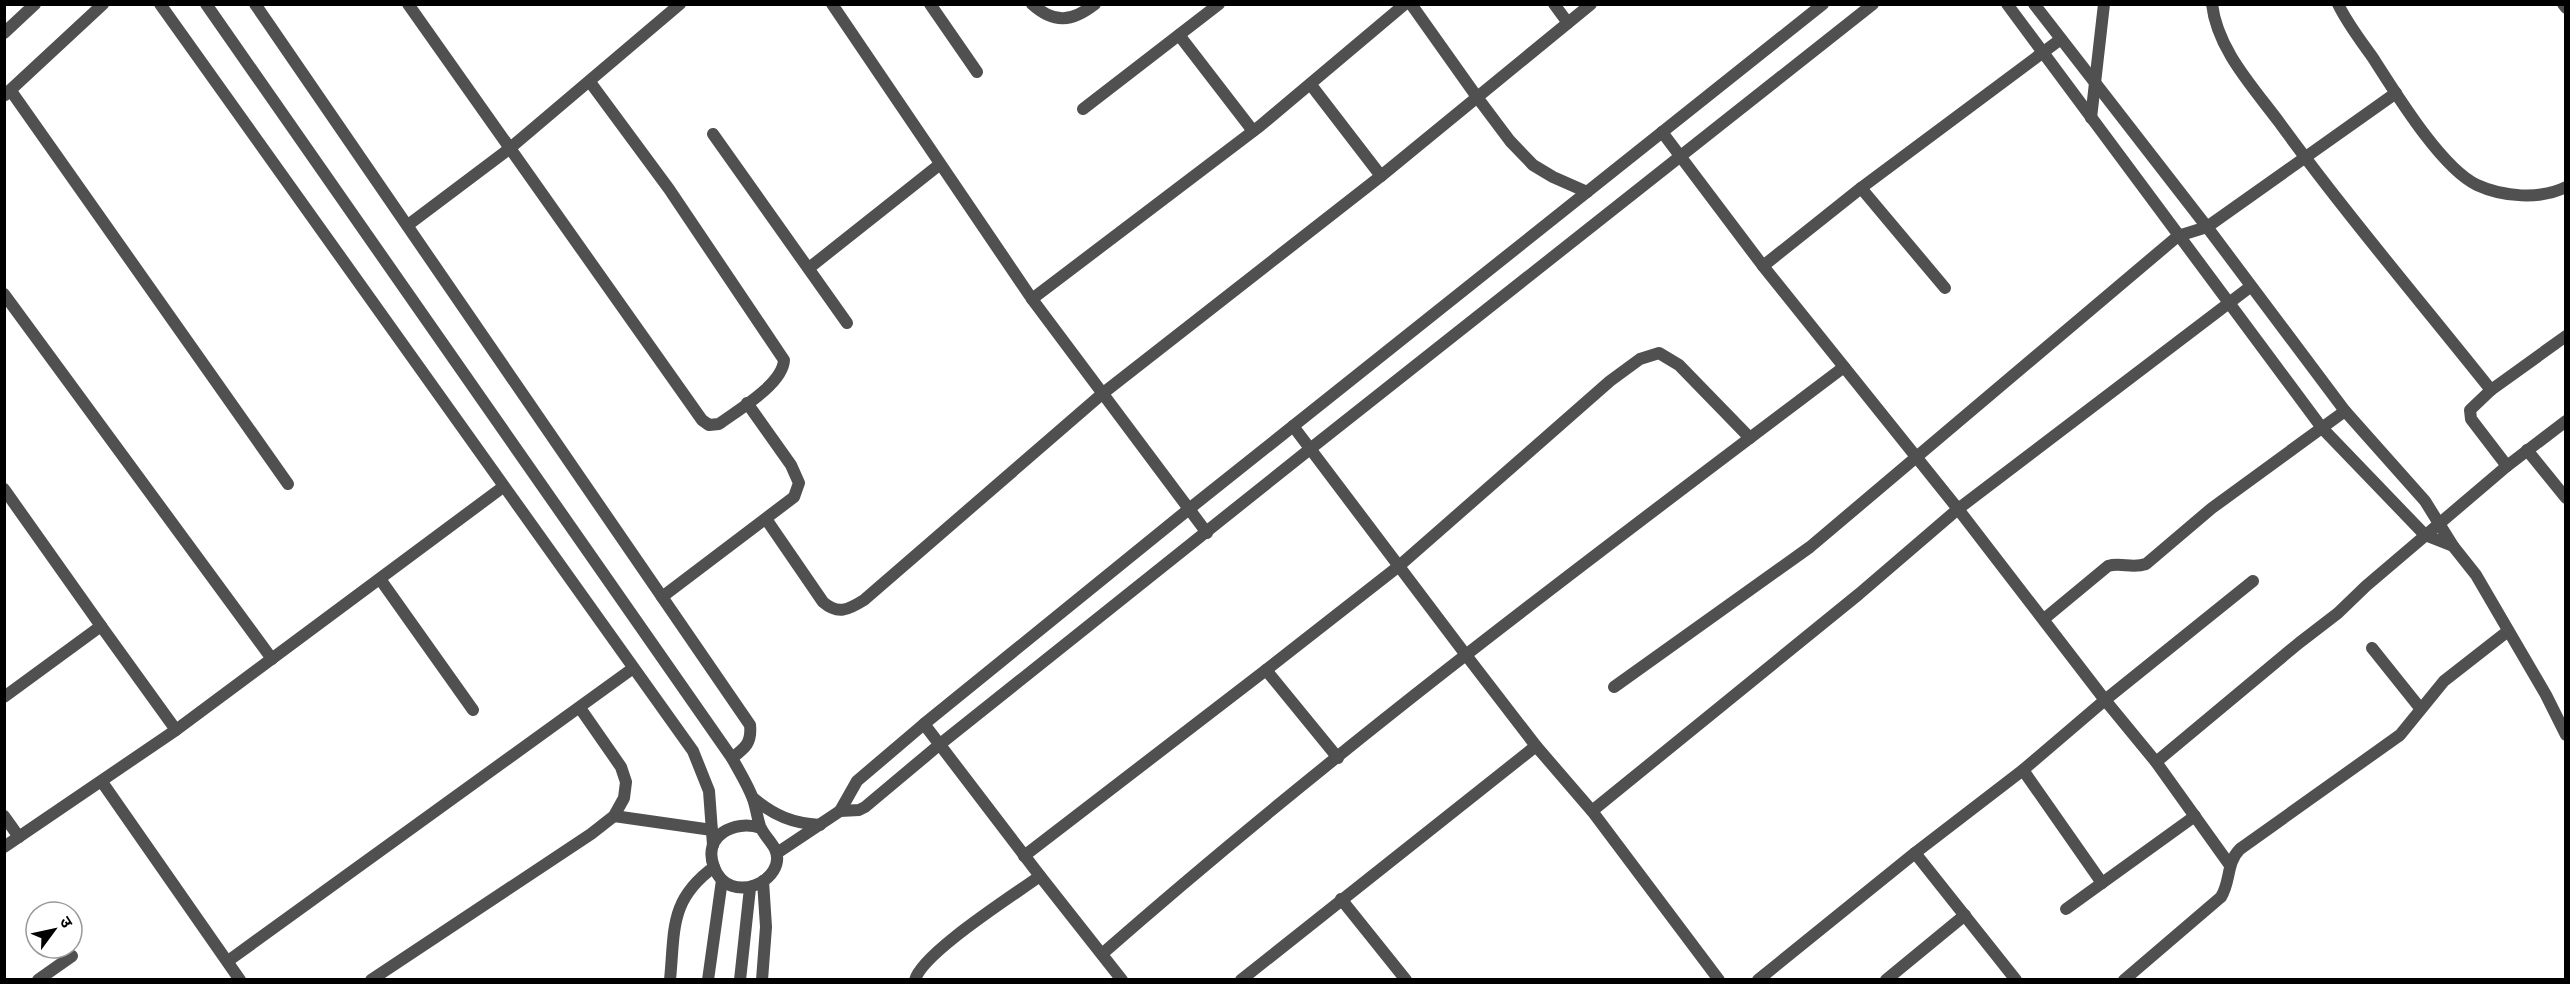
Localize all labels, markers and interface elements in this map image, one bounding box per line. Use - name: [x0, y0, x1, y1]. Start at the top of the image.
- north arrow: [24, 900, 84, 960]
- text: उ: [56, 914, 76, 931]

